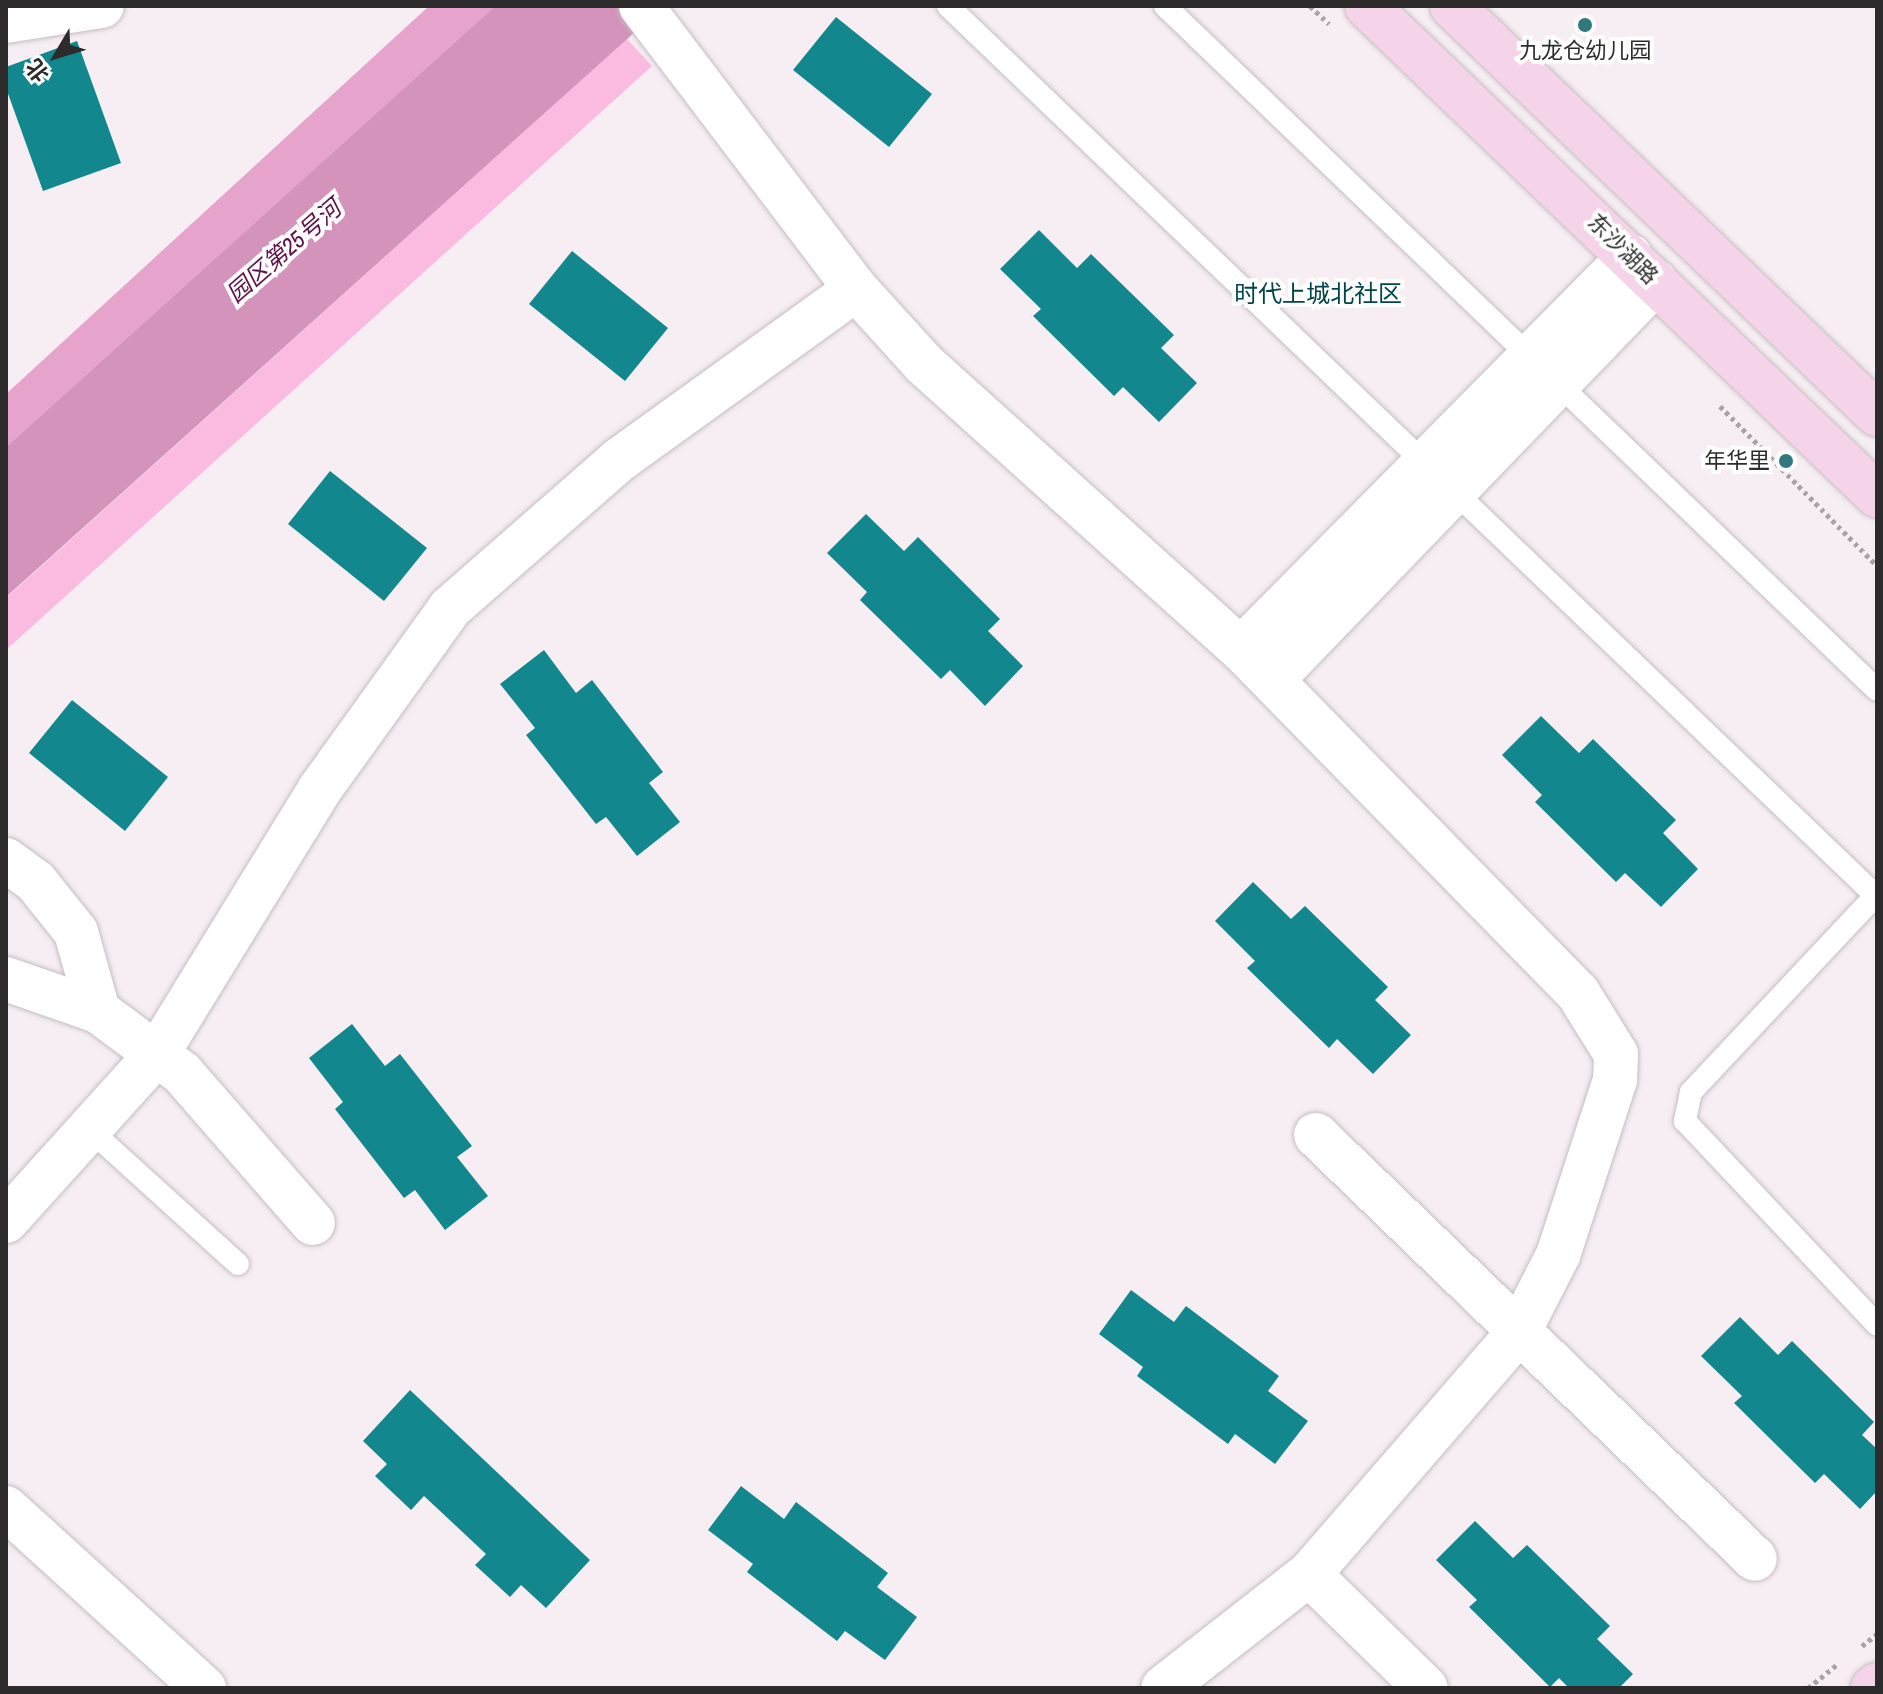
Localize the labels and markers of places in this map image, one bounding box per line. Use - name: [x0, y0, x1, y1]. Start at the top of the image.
- marker: 九龙仓幼儿园: [1576, 16, 1594, 34]
- place label: 九龙仓幼儿园: [1519, 38, 1651, 64]
- place label: 年华里: [1704, 448, 1770, 474]
- marker: 年华里: [1777, 452, 1795, 470]

